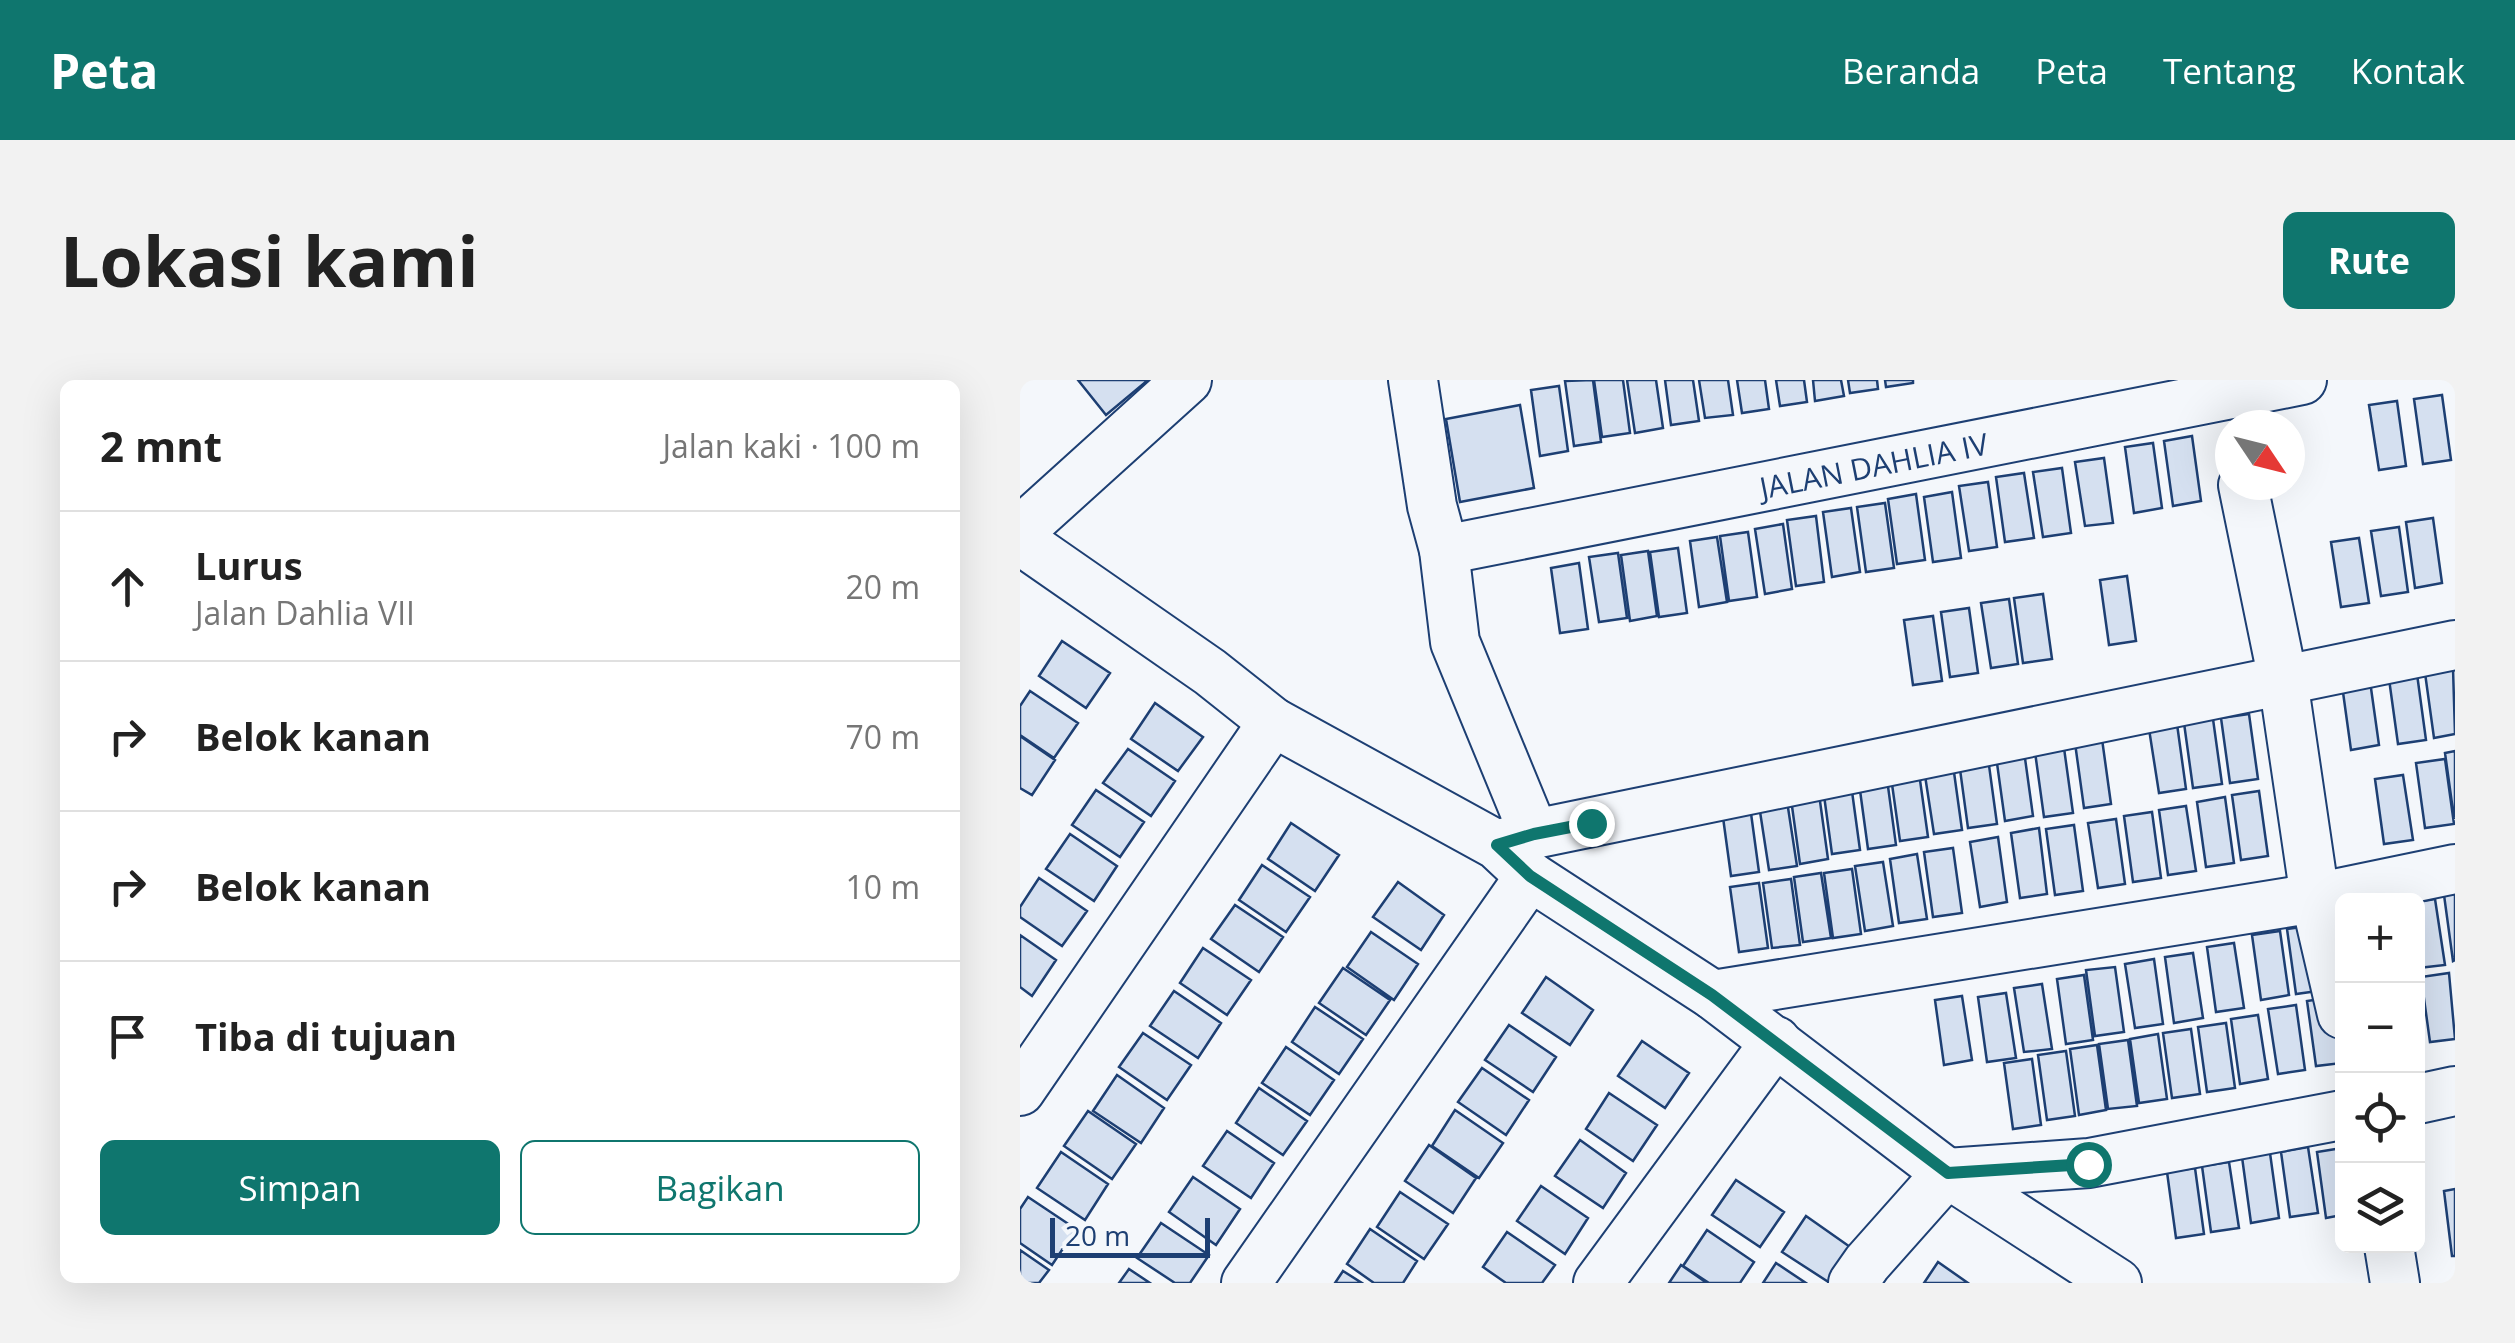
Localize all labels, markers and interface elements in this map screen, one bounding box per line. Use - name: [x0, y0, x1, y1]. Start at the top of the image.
- text: Peta: [50, 38, 158, 103]
- text: Beranda: [1842, 47, 1980, 94]
- text: Peta: [2035, 47, 2108, 94]
- text: Tentang: [2163, 47, 2296, 94]
- text: Kontak: [2351, 47, 2465, 94]
- text: Lokasi kami: [60, 212, 479, 308]
- button: Rute: [2283, 212, 2455, 309]
- north arrow: [2215, 410, 2305, 500]
- text: 2 mnt: [100, 417, 222, 474]
- street label: JALAN DAHLIA IV: [1753, 422, 1992, 508]
- text: Jalan kaki · 100 m: [662, 424, 920, 467]
- text: Lurus: [195, 539, 303, 591]
- icon: ahead: [100, 559, 155, 614]
- text: 20 m: [845, 565, 920, 608]
- text: Jalan Dahlia VII: [195, 591, 415, 634]
- icon: right: [100, 709, 155, 764]
- text: Belok kanan: [195, 710, 431, 762]
- text: 70 m: [845, 715, 920, 758]
- route end: [1569, 801, 1615, 847]
- icon: right: [100, 859, 155, 914]
- text: Belok kanan: [195, 860, 431, 912]
- text: 10 m: [845, 865, 920, 908]
- map controls: [2335, 893, 2425, 1253]
- button: +: [2335, 893, 2425, 983]
- button: −: [2335, 983, 2425, 1073]
- icon: arrive: [100, 1009, 155, 1064]
- text: Tiba di tujuan: [195, 1010, 457, 1062]
- button: locate: [2335, 1073, 2425, 1163]
- button: Simpan: [100, 1140, 500, 1235]
- button: Bagikan: [520, 1140, 920, 1235]
- route start: [2066, 1142, 2112, 1188]
- button: layers: [2335, 1163, 2425, 1253]
- scale bar: [1050, 1213, 1210, 1258]
- text: 20 m: [1065, 1216, 1130, 1254]

